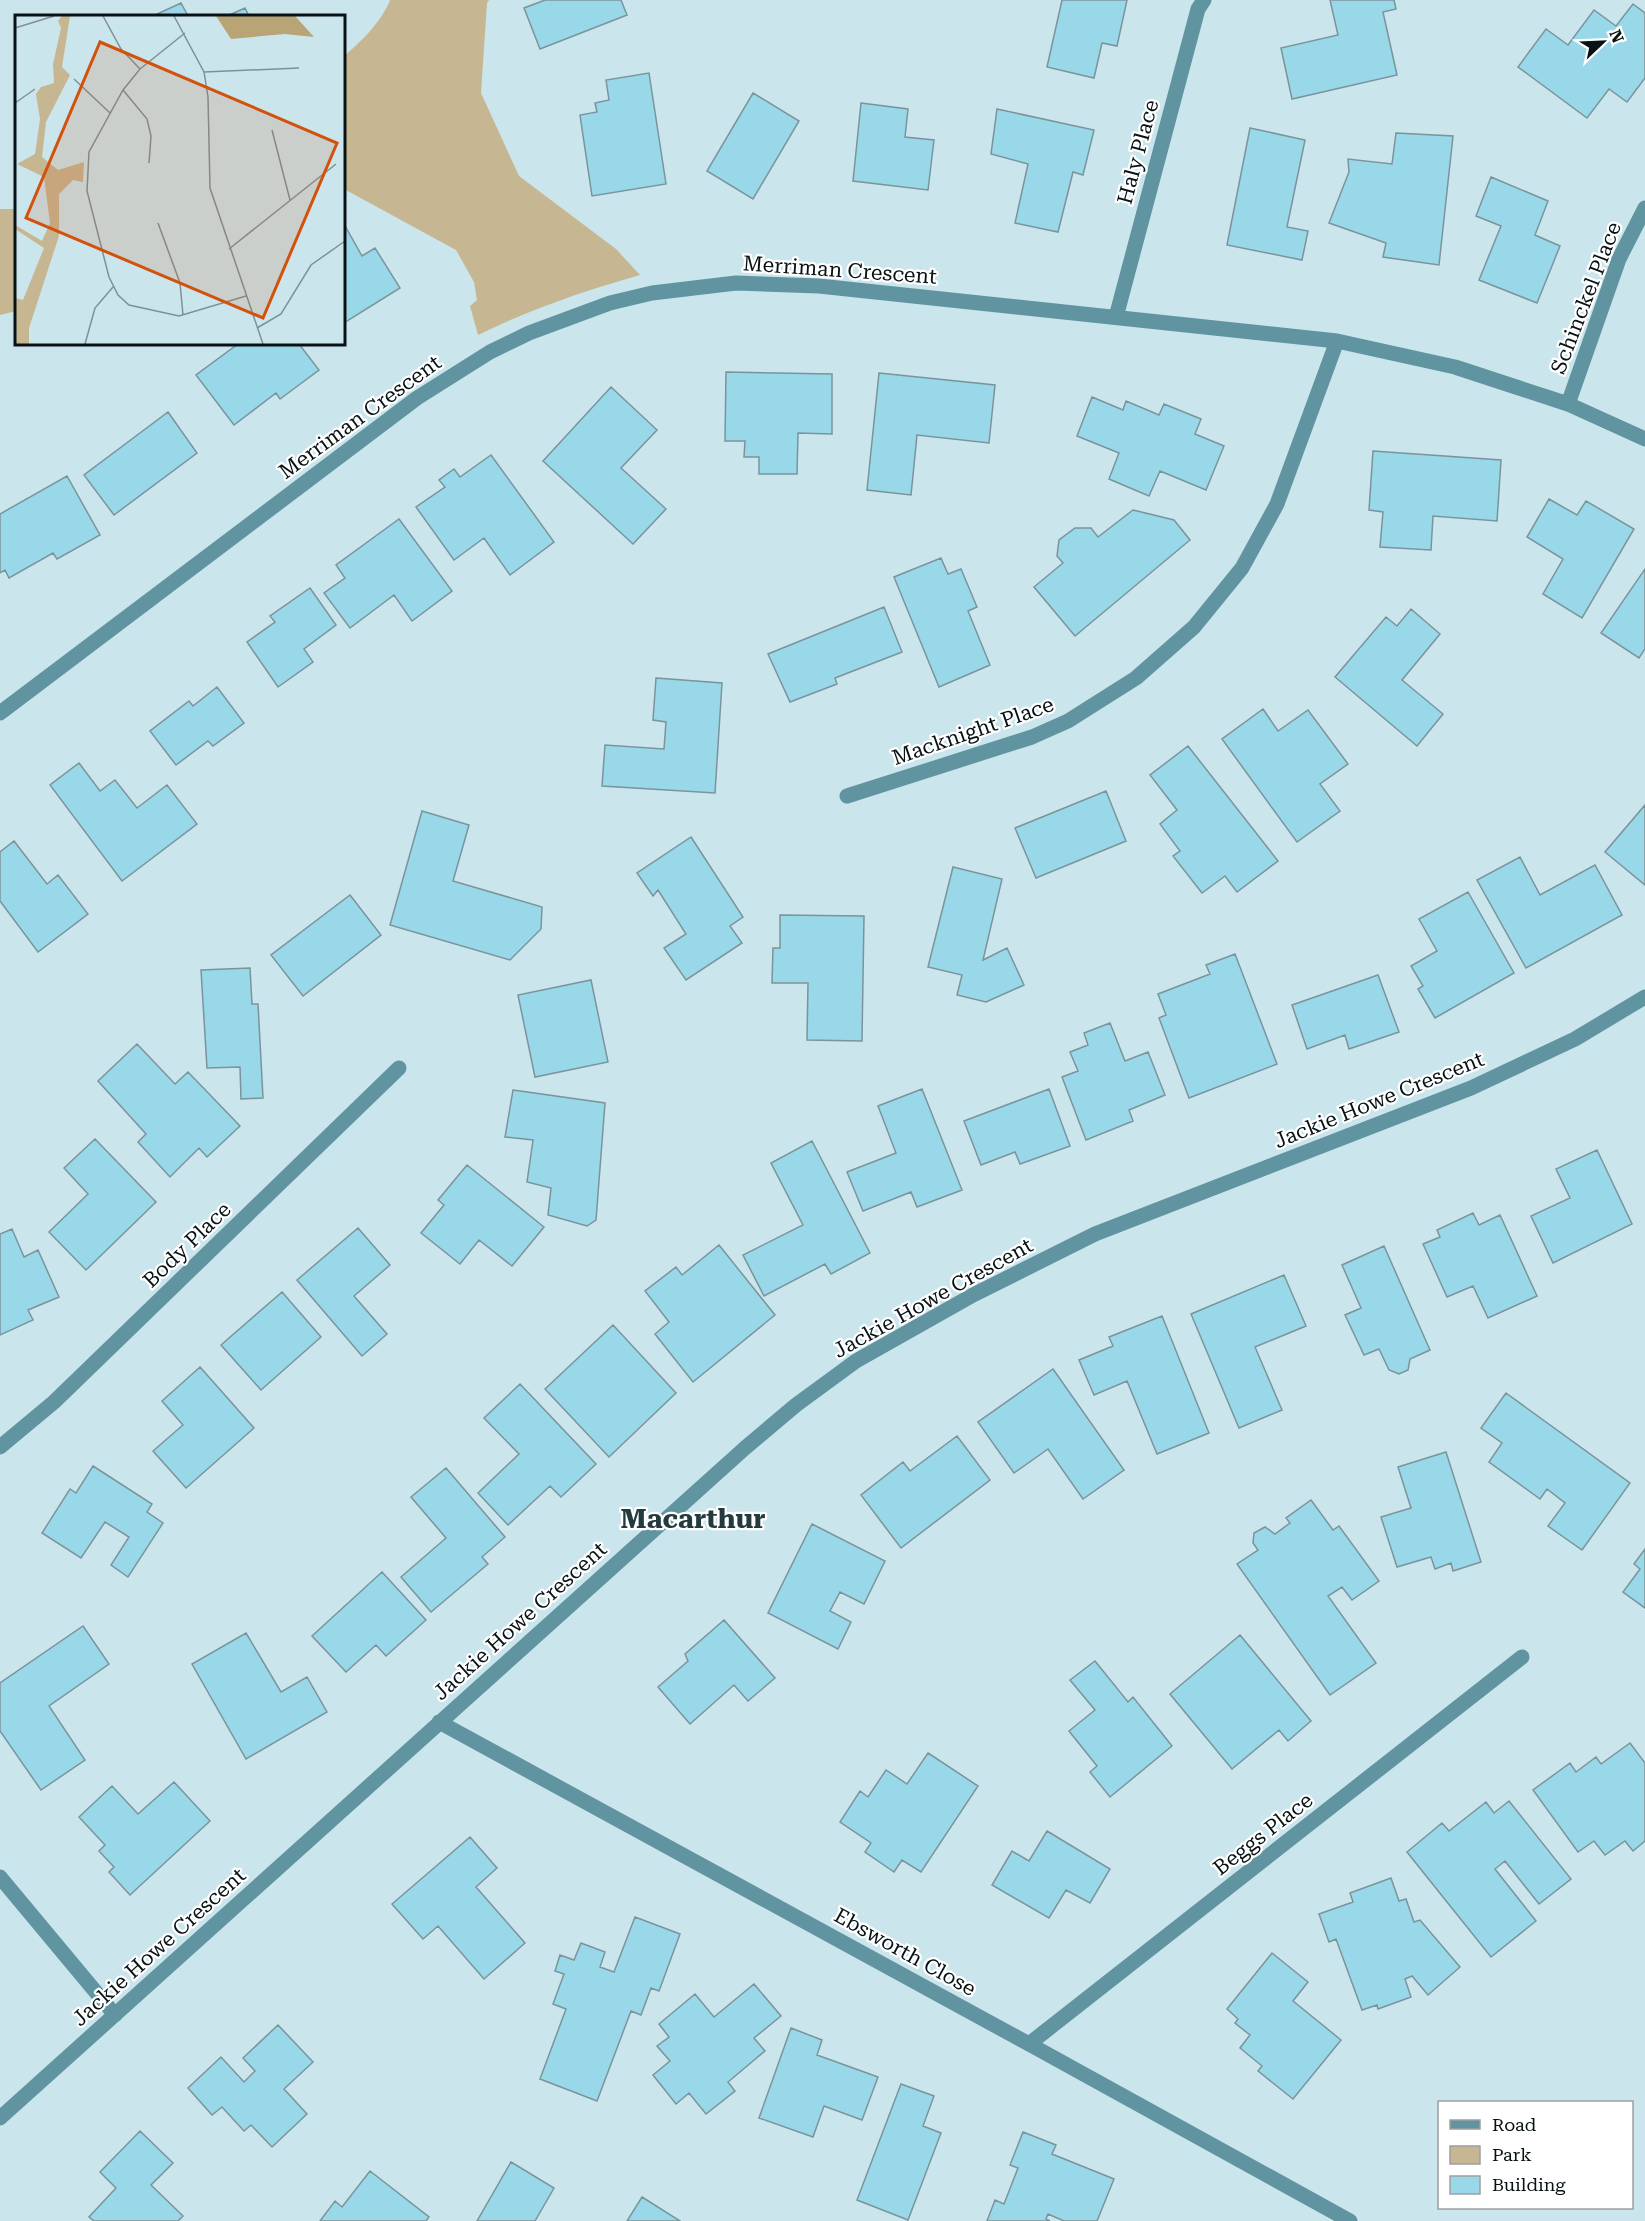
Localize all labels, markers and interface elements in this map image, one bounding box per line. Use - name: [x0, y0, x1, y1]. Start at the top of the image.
- north arrow: [1573, 12, 1633, 72]
- inset map: [15, 15, 345, 345]
- text: N: [1605, 27, 1628, 46]
- street label: Haly Place: [1113, 97, 1163, 207]
- street label: Schinckel Place: [1546, 219, 1626, 377]
- street label: Merriman Crescent: [742, 251, 938, 289]
- street label: Merriman Crescent: [274, 350, 446, 484]
- street label: Macknight Place: [889, 692, 1057, 770]
- street label: Jackie Howe Crescent: [1271, 1047, 1488, 1153]
- street label: Body Place: [138, 1197, 236, 1293]
- street label: Jackie Howe Crescent: [829, 1233, 1037, 1363]
- district label: Macarthur: [621, 1503, 765, 1535]
- street label: Jackie Howe Crescent: [429, 1537, 611, 1705]
- street label: Beggs Place: [1209, 1788, 1317, 1880]
- street label: Jackie Howe Crescent: [68, 1863, 250, 2031]
- street label: Ebsworth Close: [830, 1903, 980, 2001]
- legend: [1438, 2101, 1633, 2209]
- text: Road: [1492, 2114, 1537, 2135]
- text: Park: [1492, 2144, 1532, 2165]
- text: Building: [1492, 2174, 1566, 2195]

